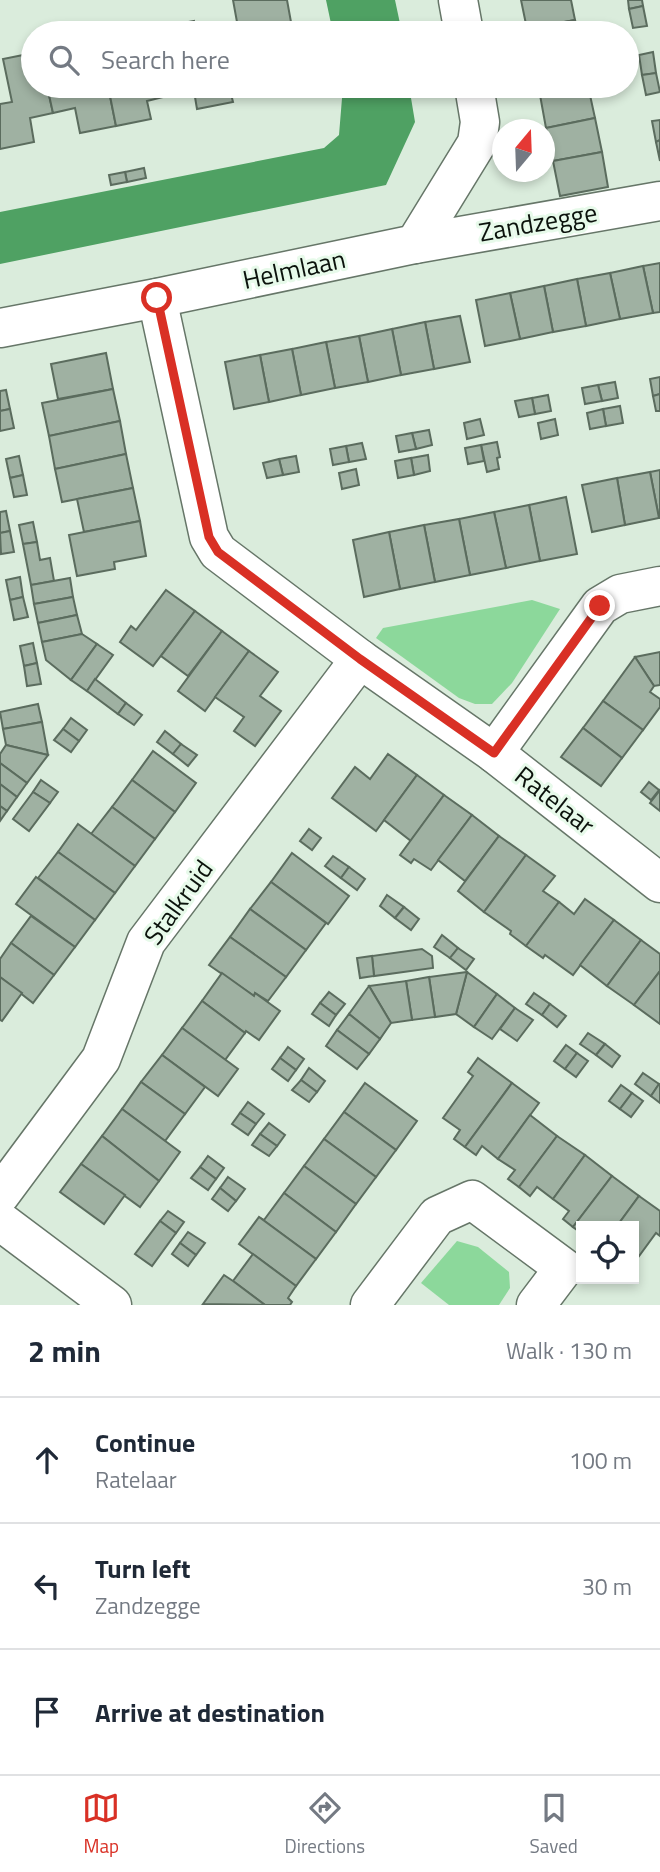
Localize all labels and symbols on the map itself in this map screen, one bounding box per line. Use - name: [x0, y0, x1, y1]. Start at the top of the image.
- north arrow: [492, 119, 555, 182]
- street label: Zandzegge: [476, 192, 600, 252]
- street label: Helmlaan: [239, 239, 349, 299]
- route start: [141, 282, 172, 313]
- route end: [584, 590, 615, 621]
- street label: Ratelaar: [507, 756, 603, 844]
- street label: Stalkruid: [134, 851, 222, 953]

